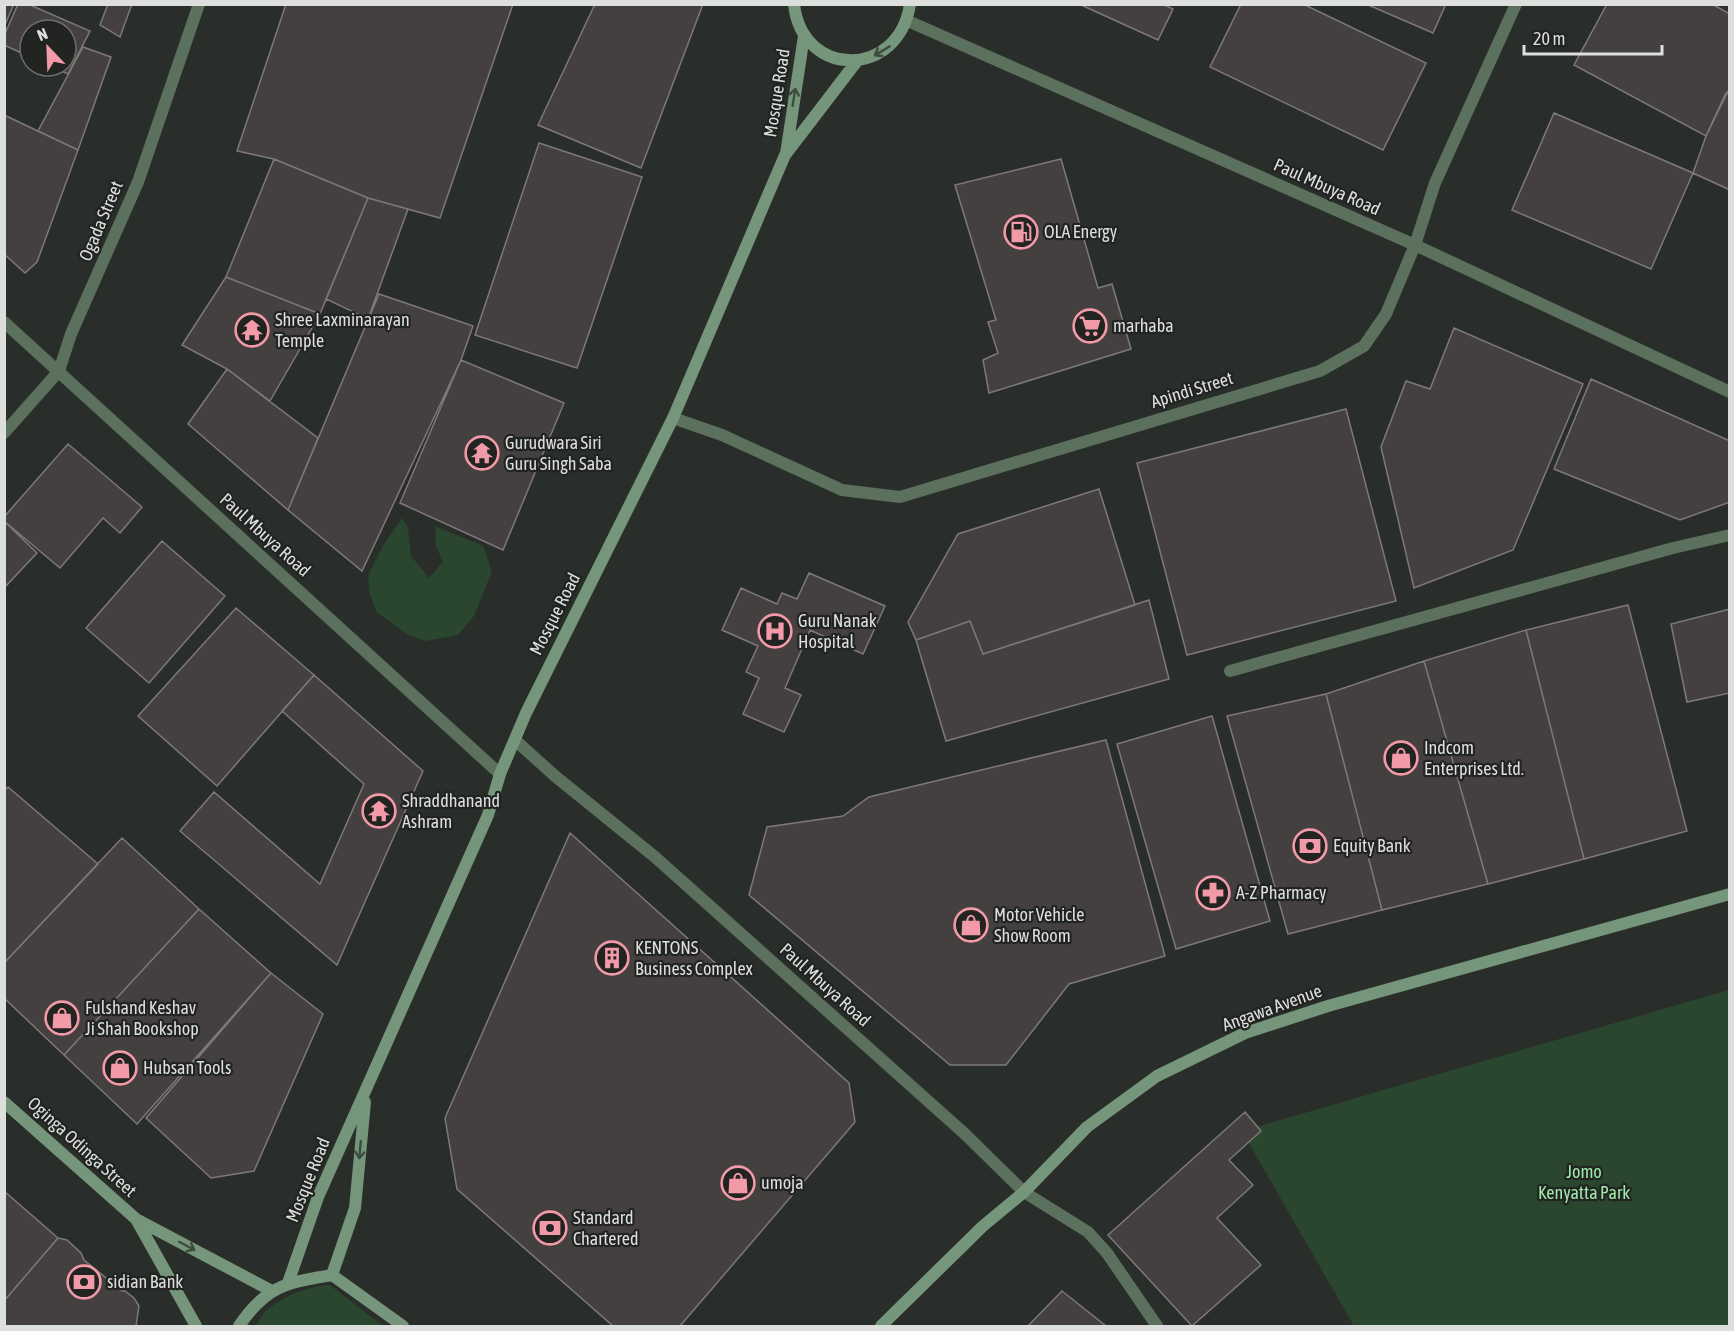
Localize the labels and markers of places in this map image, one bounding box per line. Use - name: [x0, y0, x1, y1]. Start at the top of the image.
- fuel station icon: OLA Energy: [1003, 214, 1039, 250]
- place label: OLA Energy: [1044, 221, 1117, 242]
- supermarket icon: marhaba: [1072, 308, 1108, 344]
- place label: Shree Laxminarayan Temple: [275, 309, 410, 351]
- temple icon: Shree Laxminarayan Temple: [234, 312, 270, 348]
- place label: marhaba: [1113, 315, 1174, 336]
- place label: Gurudwara Siri Guru Singh Saba: [505, 432, 612, 474]
- temple icon: Gurudwara Siri Guru Singh Saba: [464, 435, 500, 471]
- place label: Guru Nanak Hospital: [798, 610, 877, 652]
- hospital icon: Guru Nanak Hospital: [757, 613, 793, 649]
- place label: Indcom Enterprises Ltd.: [1424, 737, 1524, 779]
- shop icon: Indcom Enterprises Ltd.: [1383, 740, 1419, 776]
- place label: Shraddhanand Ashram: [402, 790, 500, 832]
- temple icon: Shraddhanand Ashram: [361, 793, 397, 829]
- bank icon: Equity Bank: [1292, 828, 1328, 864]
- place label: Equity Bank: [1333, 835, 1411, 856]
- pharmacy icon: A-Z Pharmacy: [1195, 875, 1231, 911]
- place label: A-Z Pharmacy: [1236, 882, 1327, 903]
- place label: Motor Vehicle Show Room: [994, 904, 1085, 946]
- shop icon: Motor Vehicle Show Room: [953, 907, 989, 943]
- place label: KENTONS Business Complex: [635, 937, 753, 979]
- building icon: KENTONS Business Complex: [594, 940, 630, 976]
- place label: Fulshand Keshav Ji Shah Bookshop: [85, 997, 199, 1039]
- shop icon: Fulshand Keshav Ji Shah Bookshop: [44, 1000, 80, 1036]
- shop icon: Hubsan Tools: [102, 1050, 138, 1086]
- place label: Hubsan Tools: [143, 1057, 231, 1078]
- shop icon: umoja: [720, 1165, 756, 1201]
- place label: umoja: [761, 1172, 804, 1193]
- place label: Standard Chartered: [573, 1207, 638, 1249]
- bank icon: Standard Chartered: [532, 1210, 568, 1246]
- bank icon: sidian Bank: [66, 1264, 102, 1300]
- place label: sidian Bank: [107, 1271, 183, 1292]

